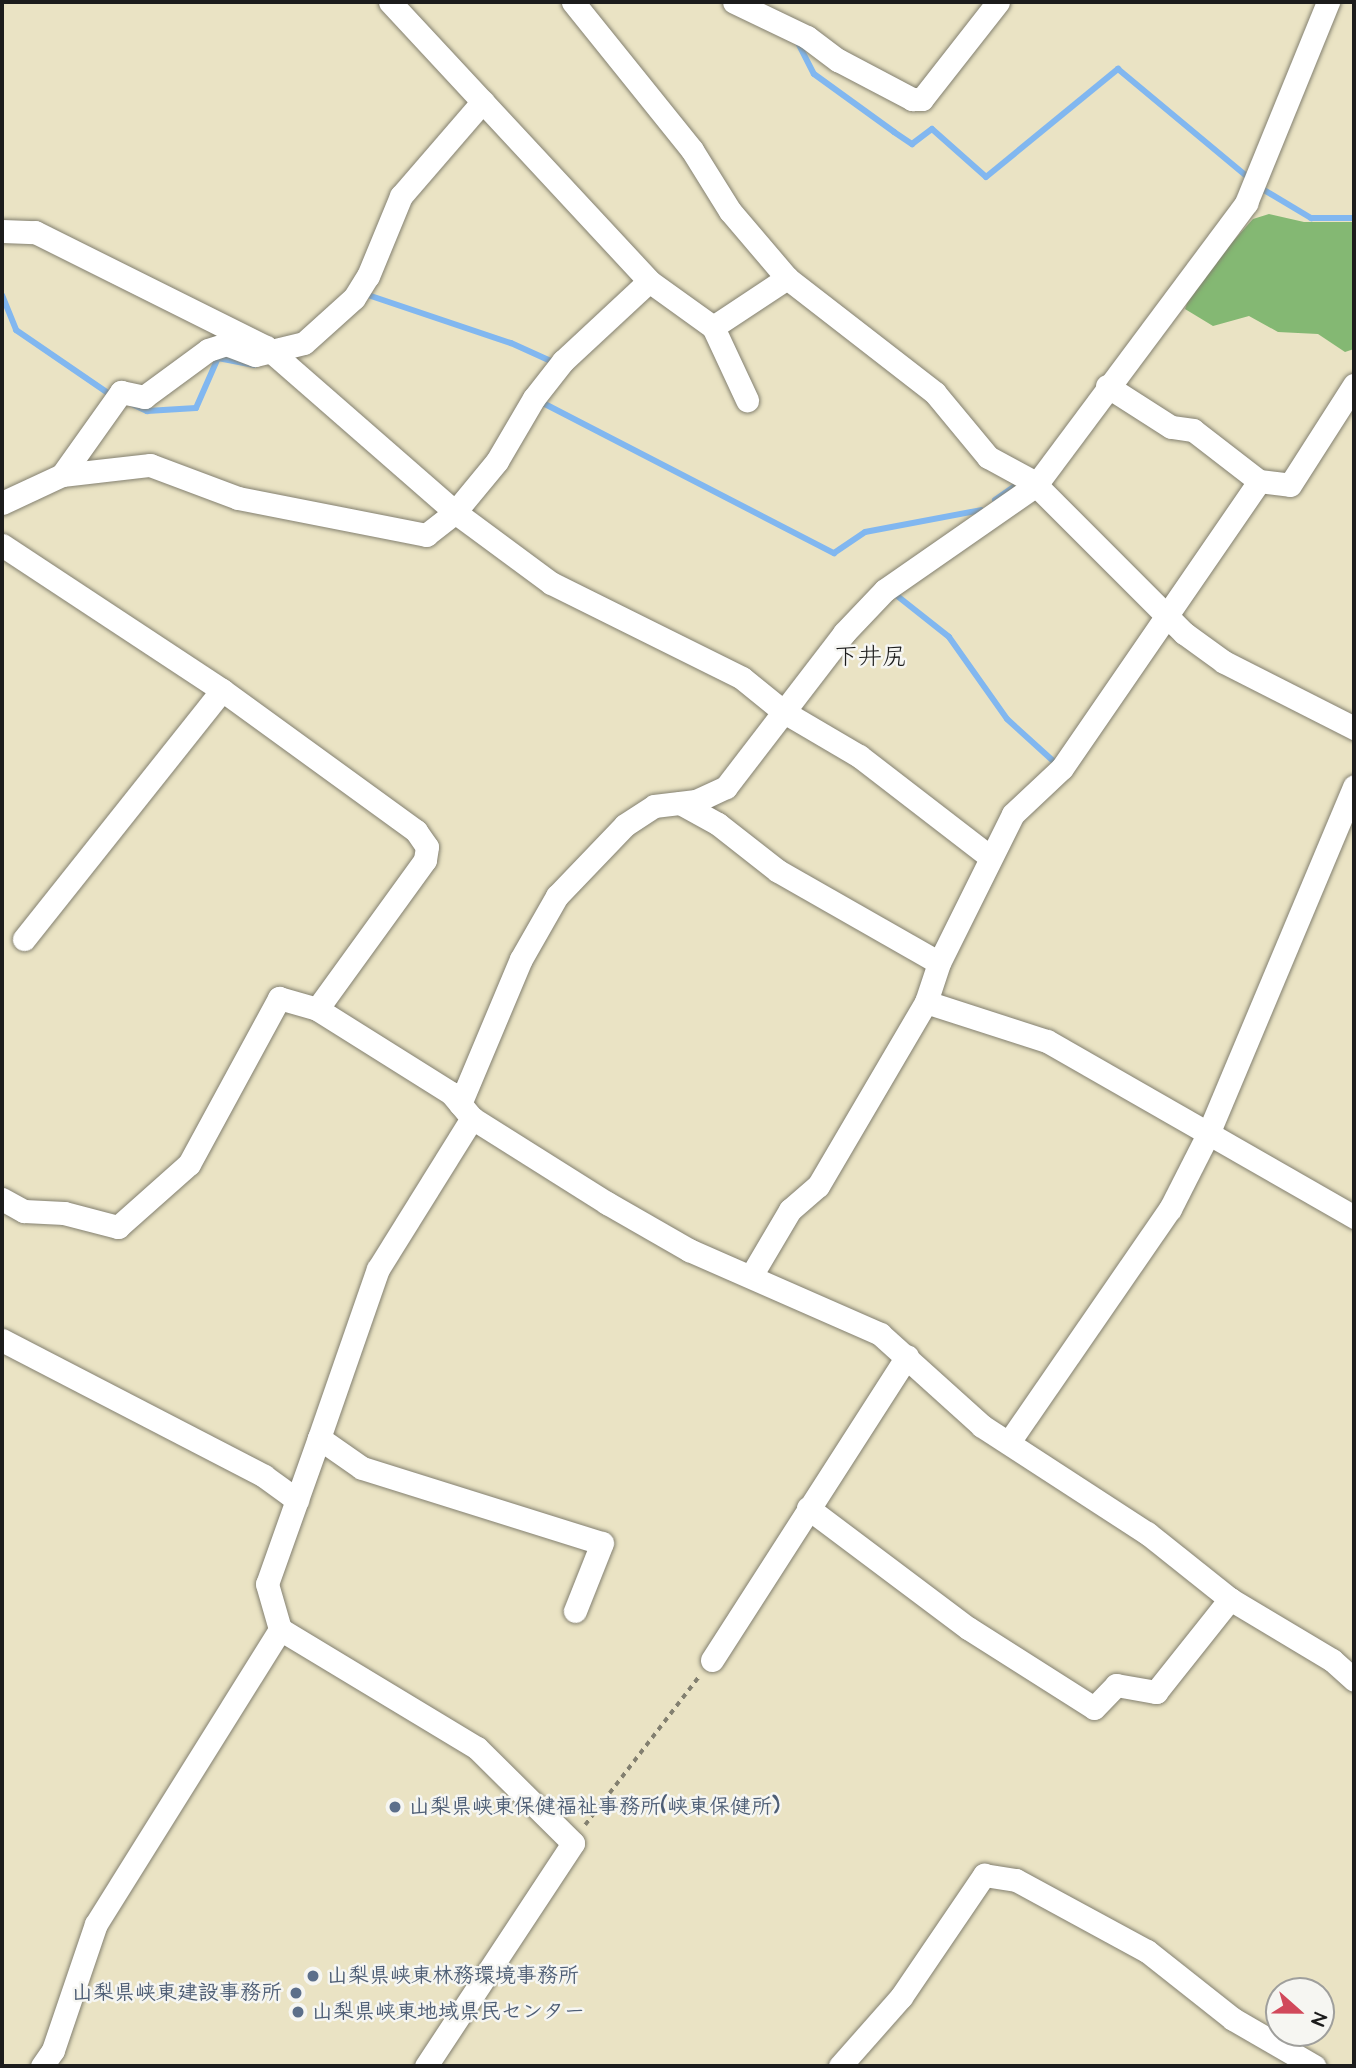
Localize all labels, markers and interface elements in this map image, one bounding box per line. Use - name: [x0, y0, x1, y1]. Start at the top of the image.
- district label: 下井尻: [834, 644, 906, 672]
- place label: 山梨県峡東保健福祉事務所(峡東保健所): [409, 1794, 780, 1820]
- marker: 山梨県峡東保健福祉事務所(峡東保健所): [387, 1799, 403, 1815]
- place label: 山梨県峡東林務環境事務所: [327, 1963, 579, 1989]
- marker: 山梨県峡東林務環境事務所: [305, 1968, 321, 1984]
- north arrow: [1265, 1977, 1335, 2047]
- place label: 山梨県峡東建設事務所: [72, 1980, 282, 2006]
- marker: 山梨県峡東建設事務所: [288, 1985, 304, 2001]
- place label: 山梨県峡東地域県民センター: [312, 1999, 585, 2025]
- marker: 山梨県峡東地域県民センター: [290, 2004, 306, 2020]
- text: N: [1303, 2009, 1333, 2029]

